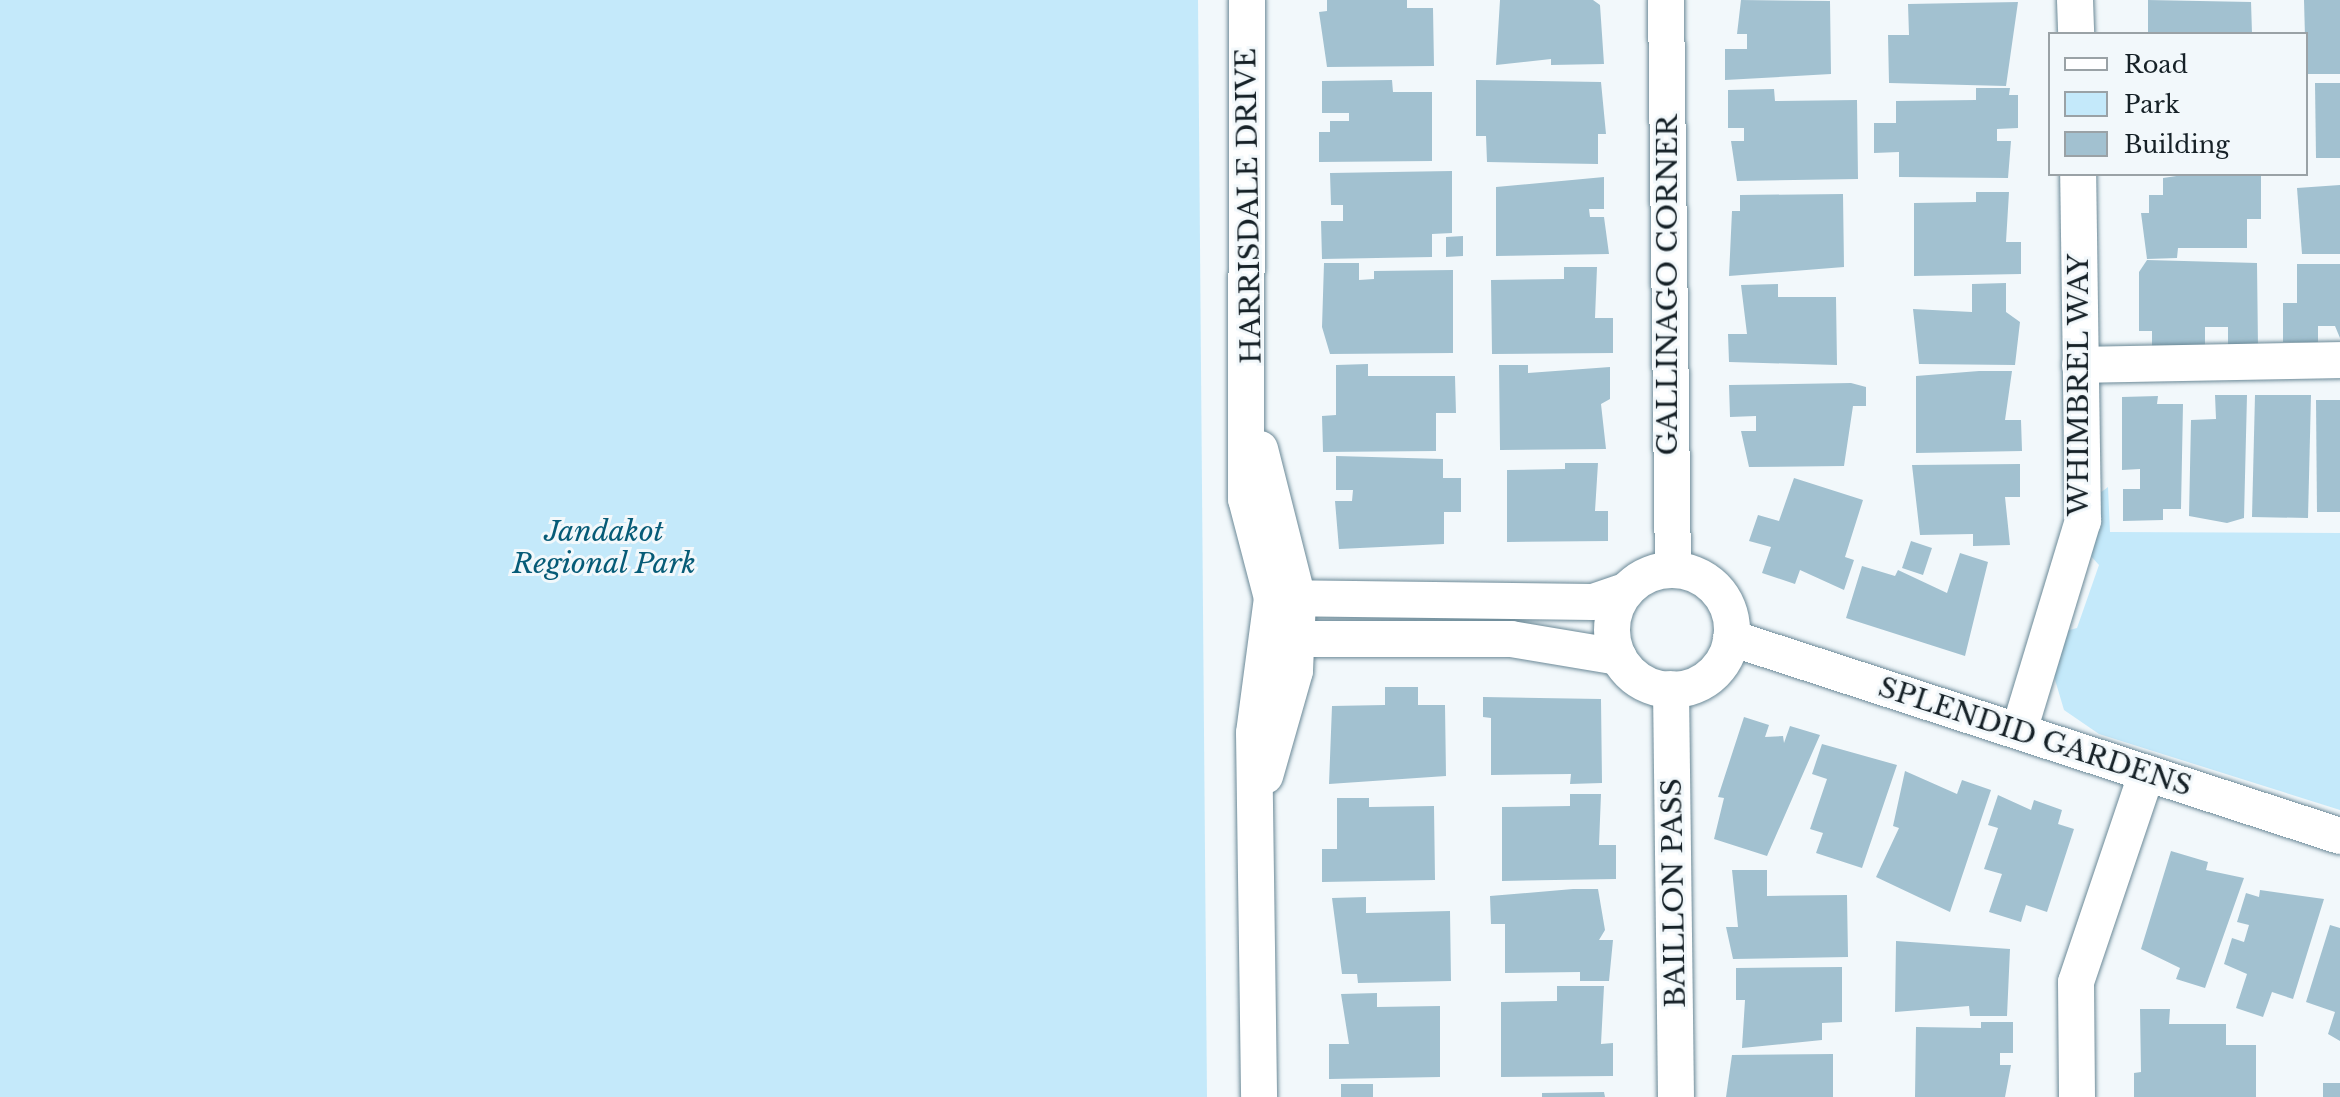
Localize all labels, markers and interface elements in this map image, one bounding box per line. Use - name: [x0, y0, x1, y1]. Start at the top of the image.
- legend: [2048, 32, 2308, 176]
- street label: HARRISDALE DRIVE: [1229, 48, 1269, 364]
- text: Road: [2124, 50, 2188, 79]
- text: Park: [2124, 90, 2180, 119]
- street label: GALLINAGO CORNER: [1651, 114, 1685, 456]
- text: Building: [2124, 130, 2230, 159]
- street label: WHIMBREL WAY: [2062, 253, 2096, 517]
- park label: Jandakot Regional Park: [512, 515, 696, 581]
- street label: SPLENDID GARDENS: [1874, 670, 2196, 804]
- street label: BAILLON PASS: [1655, 778, 1693, 1008]

